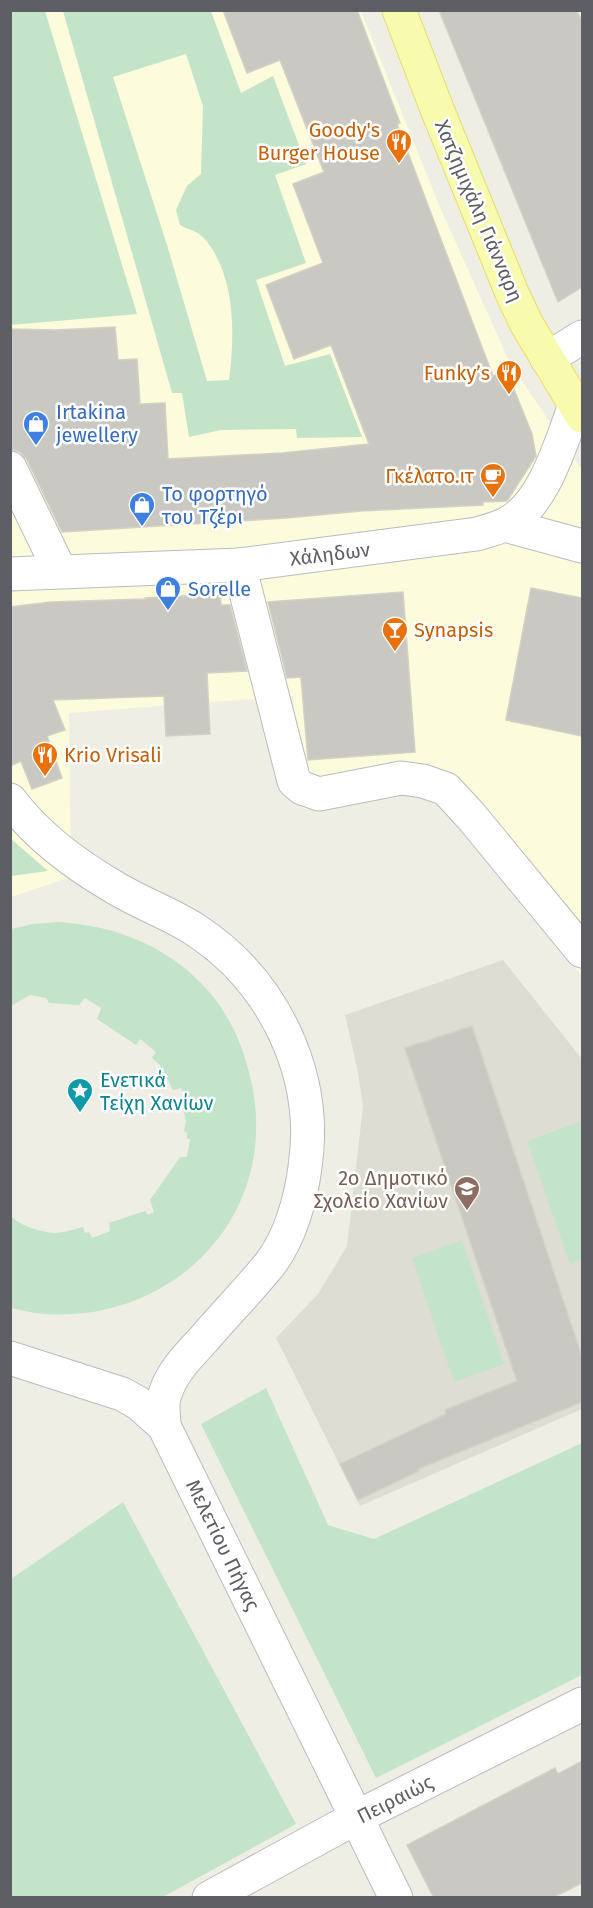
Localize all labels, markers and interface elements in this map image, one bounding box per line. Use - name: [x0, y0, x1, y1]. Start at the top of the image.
- street label: Χατζημιχάλη Γιάνναρη: [430, 116, 528, 306]
- place label: Goody's Burger House: [258, 118, 380, 165]
- restaurant icon: Goody's Burger House: [384, 127, 414, 165]
- restaurant icon: Funky’s: [494, 358, 524, 396]
- place label: Funky’s: [424, 361, 490, 385]
- place label: Irtakina jewellery: [55, 400, 138, 447]
- shop icon: Irtakina jewellery: [21, 409, 51, 447]
- cafe icon: Γκέλατο.ιτ: [478, 461, 508, 499]
- place label: Γκέλατο.ιτ: [385, 464, 475, 488]
- place label: Το φορτηγό του Τζέρι: [161, 482, 268, 529]
- shop icon: Το φορτηγό του Τζέρι: [127, 490, 157, 528]
- street label: Χάληδων: [289, 537, 372, 571]
- shop icon: Sorelle: [153, 574, 183, 612]
- place label: Sorelle: [188, 577, 251, 601]
- bar icon: Synapsis: [380, 615, 410, 653]
- place label: Synapsis: [414, 618, 493, 642]
- restaurant icon: Krio Vrisali: [30, 740, 60, 778]
- place label: Krio Vrisali: [64, 743, 162, 767]
- place label: Ενετικά Τείχη Χανίων: [100, 1068, 214, 1115]
- place icon: Ενετικά Τείχη Χανίων: [65, 1076, 95, 1114]
- place label: 2ο Δημοτικό Σχολείο Χανίων: [314, 1166, 448, 1213]
- school or university icon: 2ο Δημοτικό Σχολείο Χανίων: [452, 1174, 482, 1212]
- street label: Μελετίου Πήγας: [181, 1476, 265, 1614]
- street label: Πειραιώς: [353, 1770, 437, 1828]

